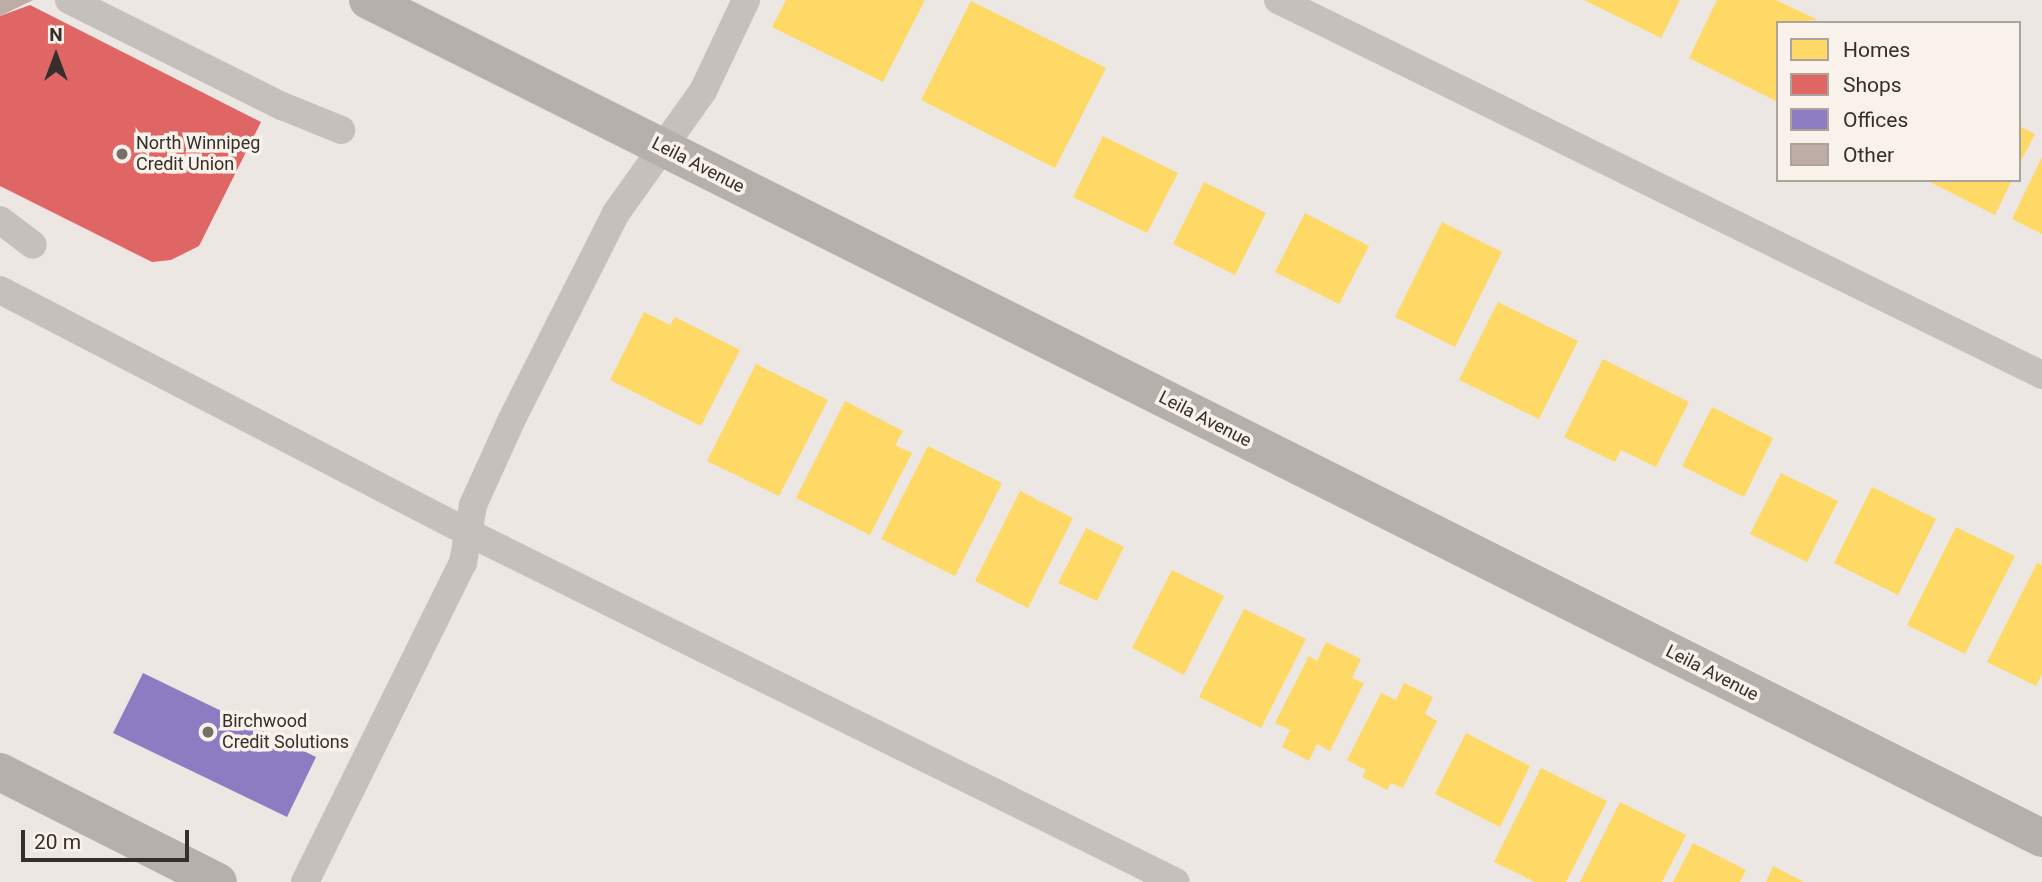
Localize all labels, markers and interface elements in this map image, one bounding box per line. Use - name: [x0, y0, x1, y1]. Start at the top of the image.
- north arrow: [21, 21, 91, 91]
- legend: [1776, 21, 2021, 182]
- text: N: [49, 23, 63, 46]
- text: Homes: [1843, 38, 1910, 62]
- text: Shops: [1843, 73, 1902, 97]
- text: Offices: [1843, 108, 1908, 132]
- street label: Leila Avenue: [648, 132, 748, 198]
- place label: North Winnipeg Credit Union: [136, 133, 260, 176]
- text: Other: [1843, 143, 1894, 167]
- marker: North Winnipeg Credit Union: [114, 146, 130, 162]
- street label: Leila Avenue: [1155, 386, 1255, 452]
- street label: Leila Avenue: [1662, 640, 1762, 706]
- place label: Birchwood Credit Solutions: [222, 711, 349, 754]
- marker: Birchwood Credit Solutions: [200, 724, 216, 740]
- scale bar: [24, 816, 192, 860]
- text: 20 m: [34, 830, 81, 854]

